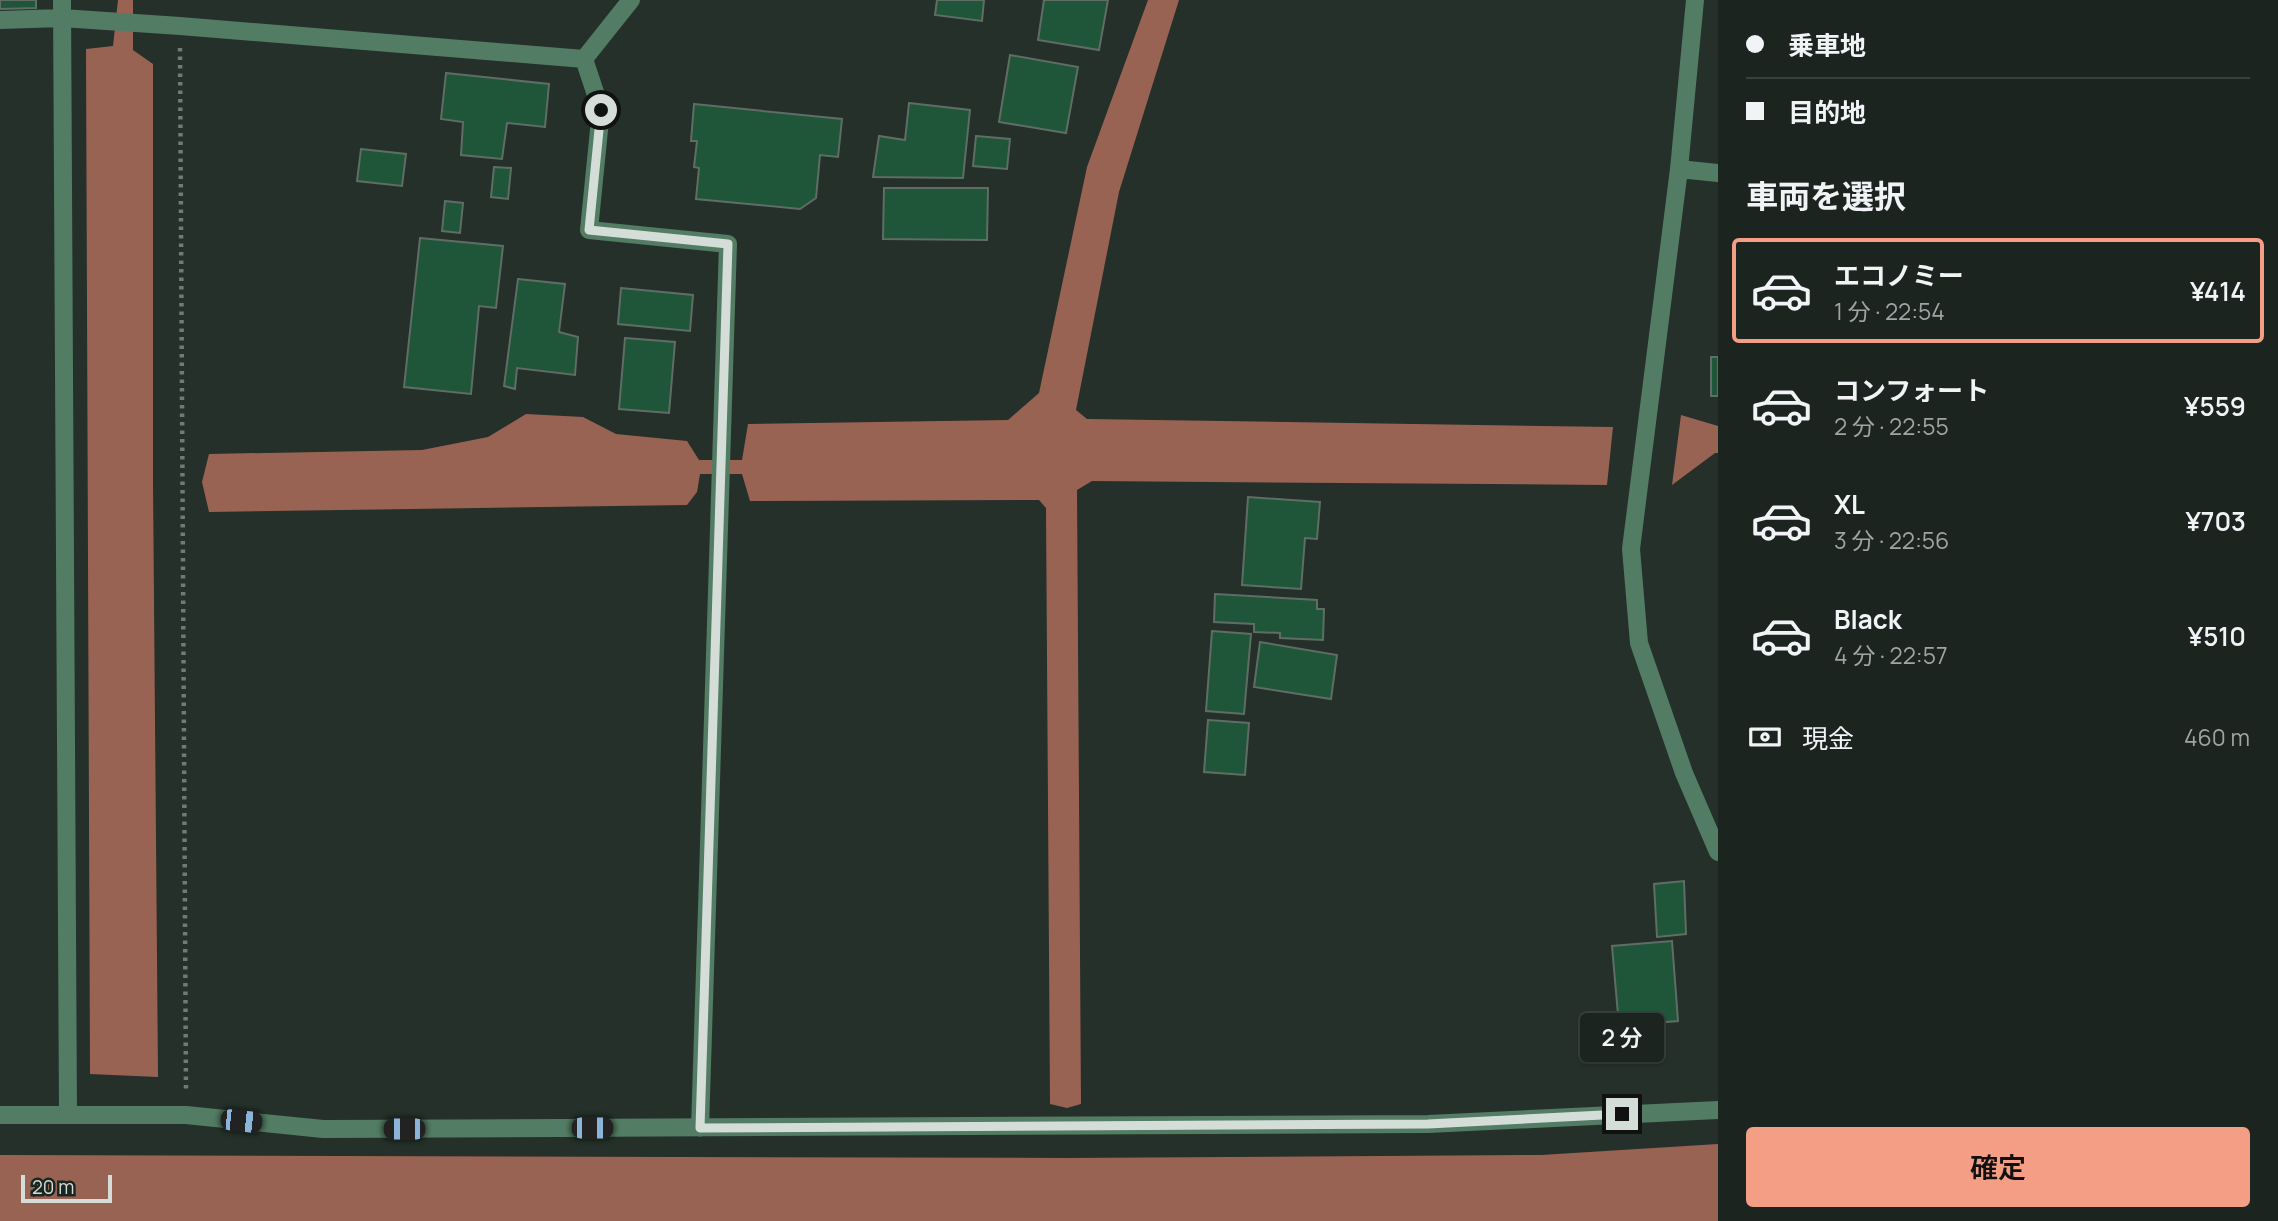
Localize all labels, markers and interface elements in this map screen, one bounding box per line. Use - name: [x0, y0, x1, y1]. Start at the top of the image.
- text: 乗車地: [1788, 27, 1866, 63]
- route start: [585, 94, 617, 126]
- text: 目的地: [1788, 94, 1866, 130]
- text: 車両を選択: [1746, 174, 1906, 218]
- text: エコノミー: [1834, 257, 1964, 293]
- icon: car: [1750, 259, 1813, 322]
- text: ¥414: [2190, 273, 2246, 309]
- text: 1 分 · 22:54: [1834, 295, 1945, 327]
- text: コンフォート: [1834, 372, 1989, 408]
- icon: car: [1750, 374, 1813, 437]
- text: ¥559: [2184, 388, 2246, 424]
- text: 2 分 · 22:55: [1834, 410, 1949, 442]
- text: XL: [1834, 486, 1865, 522]
- icon: car: [1750, 489, 1813, 552]
- text: ¥703: [2185, 503, 2246, 539]
- text: 3 分 · 22:56: [1834, 524, 1949, 556]
- text: Black: [1834, 601, 1902, 637]
- icon: car: [1750, 604, 1813, 667]
- text: ¥510: [2188, 618, 2246, 654]
- text: 4 分 · 22:57: [1834, 639, 1948, 671]
- icon: cash: [1746, 718, 1784, 756]
- text: 現金: [1802, 720, 1854, 756]
- text: 460 m: [2184, 721, 2250, 753]
- callout: 2 分: [1580, 1012, 1664, 1062]
- text: 2 分: [1601, 1021, 1643, 1053]
- route end: [1606, 1098, 1638, 1130]
- car: [220, 1108, 263, 1134]
- car: [572, 1118, 614, 1139]
- car: [384, 1119, 426, 1140]
- button: 確定: [1746, 1127, 2250, 1207]
- scale bar: [21, 1172, 112, 1204]
- text: 20 m: [32, 1174, 74, 1200]

